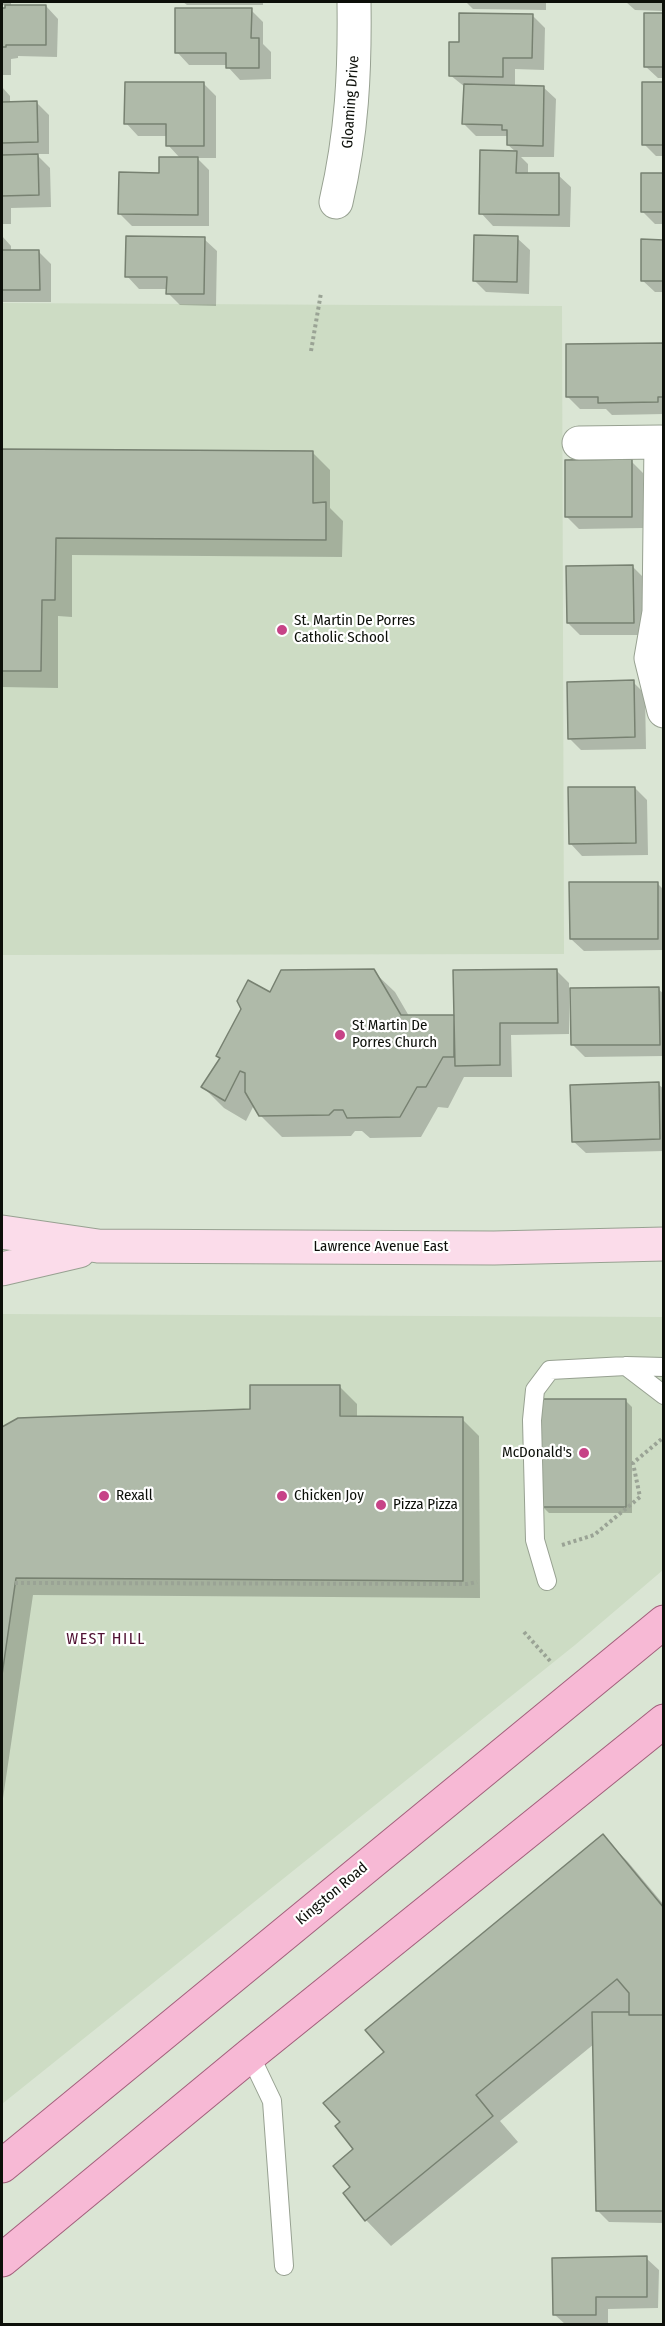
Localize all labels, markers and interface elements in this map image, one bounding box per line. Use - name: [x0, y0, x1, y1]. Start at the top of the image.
- street label: Gloaming Drive: [339, 55, 363, 149]
- place label: St. Martin De Porres Catholic School: [294, 612, 415, 647]
- marker: St. Martin De Porres Catholic School: [275, 623, 289, 637]
- place label: St Martin De Porres Church: [352, 1017, 437, 1052]
- marker: St Martin De Porres Church: [333, 1028, 347, 1042]
- street label: Lawrence Avenue East: [314, 1238, 448, 1256]
- place label: McDonald's: [502, 1444, 572, 1462]
- marker: McDonald's: [577, 1446, 591, 1460]
- place label: Rexall: [116, 1487, 153, 1505]
- place label: Chicken Joy: [294, 1487, 364, 1505]
- marker: Rexall: [97, 1489, 111, 1503]
- marker: Chicken Joy: [275, 1489, 289, 1503]
- place label: Pizza Pizza: [393, 1496, 458, 1514]
- marker: Pizza Pizza: [374, 1498, 388, 1512]
- district label: WEST HILL: [66, 1630, 146, 1650]
- street label: Kingston Road: [292, 1859, 372, 1929]

